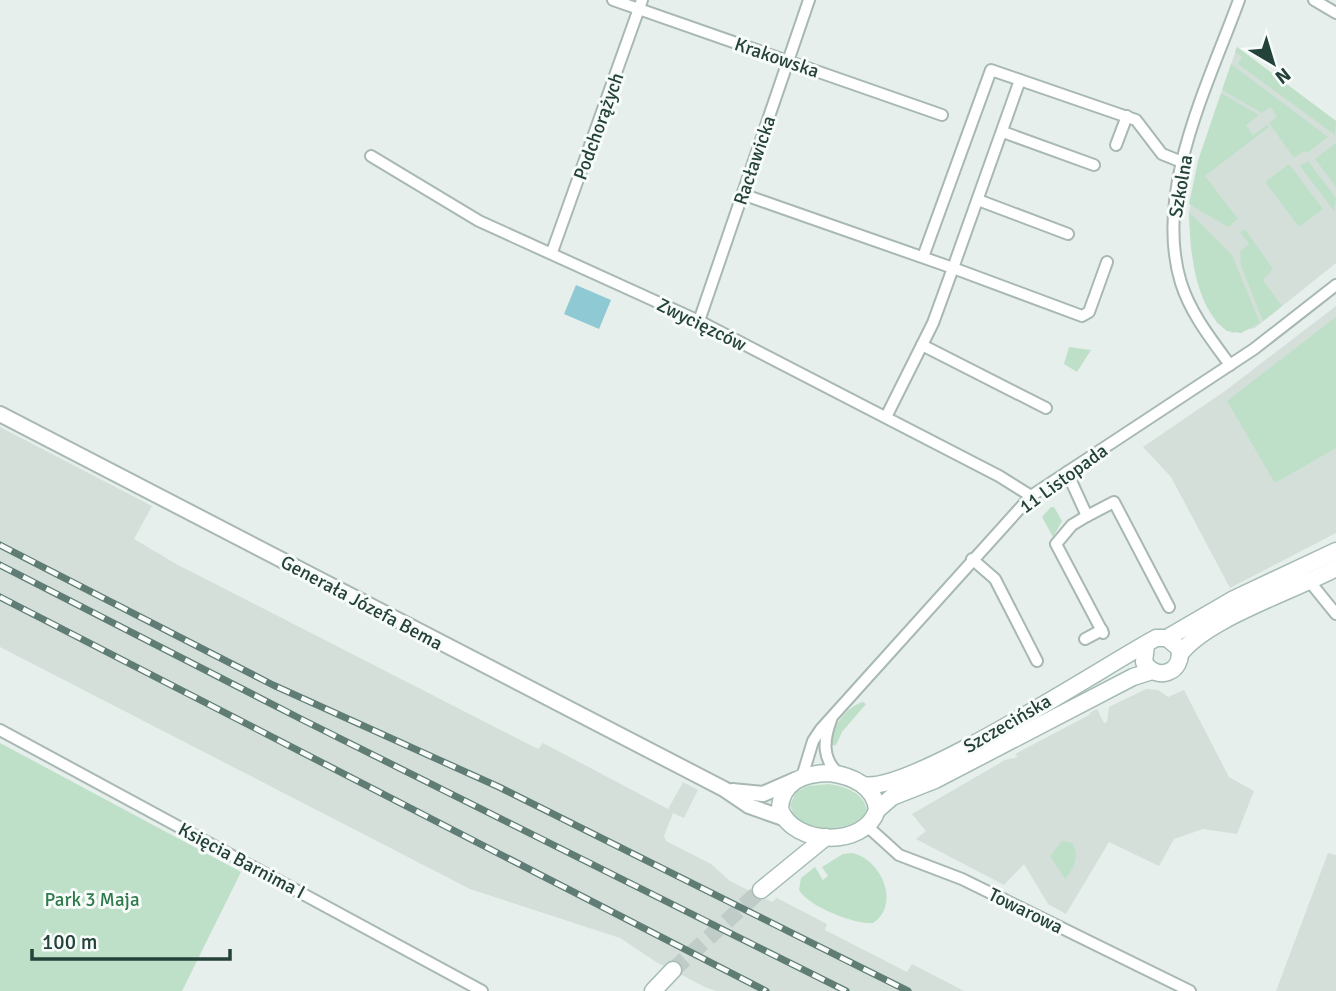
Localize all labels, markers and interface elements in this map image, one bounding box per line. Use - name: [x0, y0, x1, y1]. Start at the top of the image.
- north arrow: [1238, 28, 1308, 98]
- street label: Krakowska: [731, 32, 822, 84]
- text: N: [1270, 62, 1295, 89]
- street label: Podchorążych: [568, 69, 629, 183]
- street label: Racławicka: [728, 113, 781, 208]
- street label: Szkolna: [1164, 153, 1198, 220]
- street label: Zwycięzców: [653, 293, 751, 357]
- street label: 11 Listopada: [1015, 439, 1112, 519]
- street label: Generała Józefa Bema: [276, 550, 447, 656]
- street label: Szczecińska: [959, 689, 1056, 759]
- street label: Księcia Barnima I: [174, 817, 309, 904]
- street label: Towarowa: [984, 883, 1067, 939]
- park label: Park 3 Maja: [44, 888, 140, 912]
- scale bar: [32, 918, 229, 962]
- text: 100 m: [42, 929, 97, 955]

